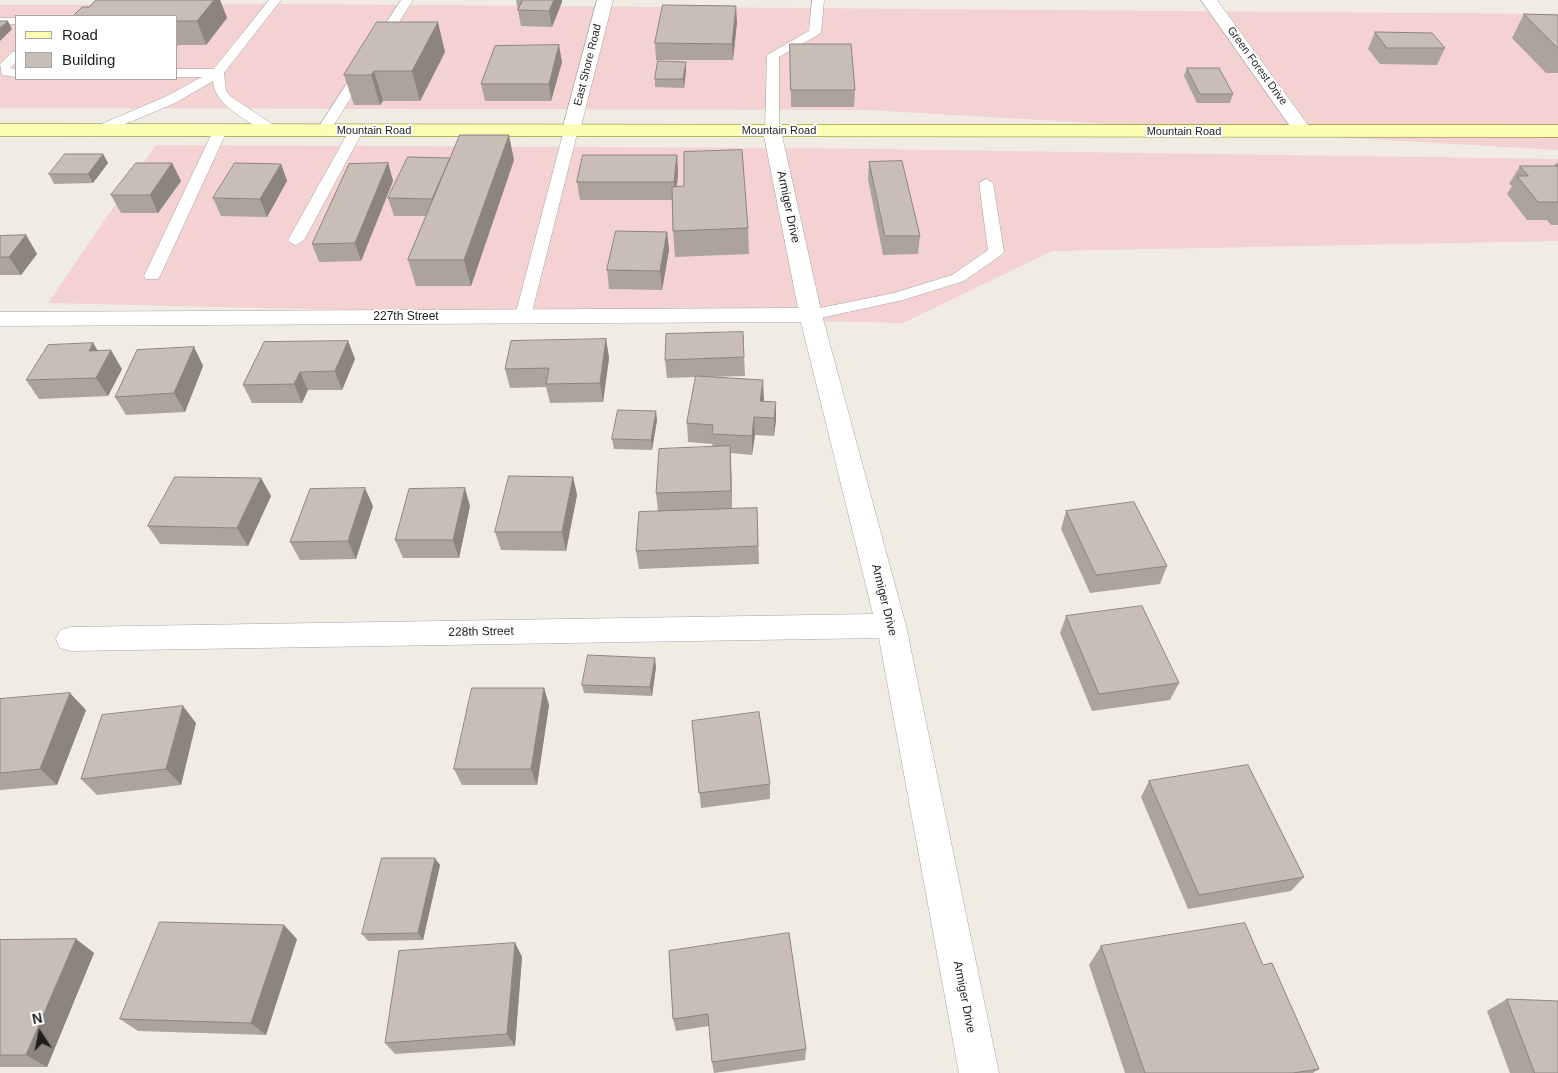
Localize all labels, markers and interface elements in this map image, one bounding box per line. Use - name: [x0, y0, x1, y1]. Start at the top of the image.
- legend: [15, 15, 178, 80]
- street label: East Shore Road: [571, 23, 605, 107]
- street label: Green Forest Drive: [1224, 24, 1290, 108]
- text: Road: [62, 26, 98, 43]
- text: Building: [62, 51, 115, 68]
- street label: Mountain Road: [337, 124, 411, 138]
- street label: Mountain Road: [742, 124, 816, 138]
- street label: Mountain Road: [1147, 125, 1221, 139]
- street label: Armiger Drive: [773, 170, 803, 244]
- street label: 227th Street: [373, 310, 439, 324]
- street label: Armiger Drive: [868, 563, 900, 637]
- street label: 228th Street: [448, 624, 514, 640]
- street label: Armiger Drive: [950, 960, 978, 1034]
- north arrow: [15, 1008, 65, 1058]
- text: N: [31, 1009, 44, 1027]

